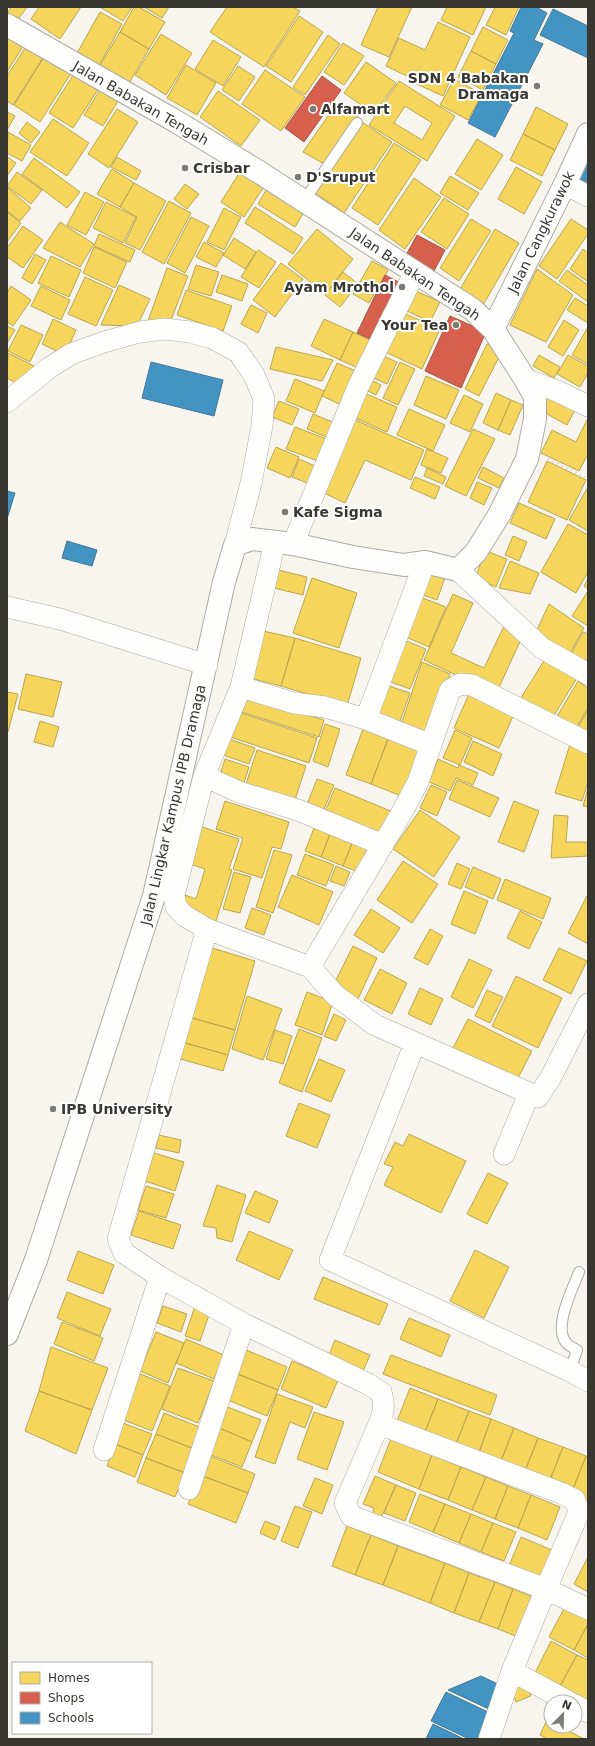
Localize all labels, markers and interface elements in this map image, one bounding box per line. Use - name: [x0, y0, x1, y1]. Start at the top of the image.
- street label: Jalan Babakan Tengah: [69, 57, 212, 148]
- place label: SDN 4 Babakan Dramaga: [408, 70, 529, 102]
- marker: SDN 4 Babakan Dramaga: [532, 81, 542, 91]
- place label: Alfamart: [321, 101, 390, 117]
- marker: Alfamart: [308, 104, 318, 114]
- place label: Crisbar: [193, 160, 250, 176]
- marker: Crisbar: [180, 163, 190, 173]
- street label: Jalan Cangkurawok: [504, 168, 578, 296]
- place label: D'Sruput: [306, 169, 376, 185]
- marker: D'Sruput: [293, 172, 303, 182]
- street label: Jalan Babakan Tengah: [346, 224, 483, 324]
- place label: Ayam Mrothol: [284, 279, 394, 295]
- marker: Ayam Mrothol: [397, 282, 407, 292]
- place label: Your Tea: [380, 317, 448, 333]
- marker: Your Tea: [451, 320, 461, 330]
- place label: Kafe Sigma: [293, 504, 383, 520]
- marker: Kafe Sigma: [280, 507, 290, 517]
- street label: Jalan Lingkar Kampus IPB Dramaga: [137, 683, 209, 928]
- place label: IPB University: [61, 1101, 173, 1117]
- marker: IPB University: [48, 1104, 58, 1114]
- legend: [12, 1662, 152, 1734]
- text: Homes: [48, 1671, 90, 1685]
- text: Shops: [48, 1691, 84, 1705]
- north arrow: [543, 1694, 583, 1734]
- text: N: [560, 1697, 573, 1713]
- text: Schools: [48, 1711, 94, 1725]

